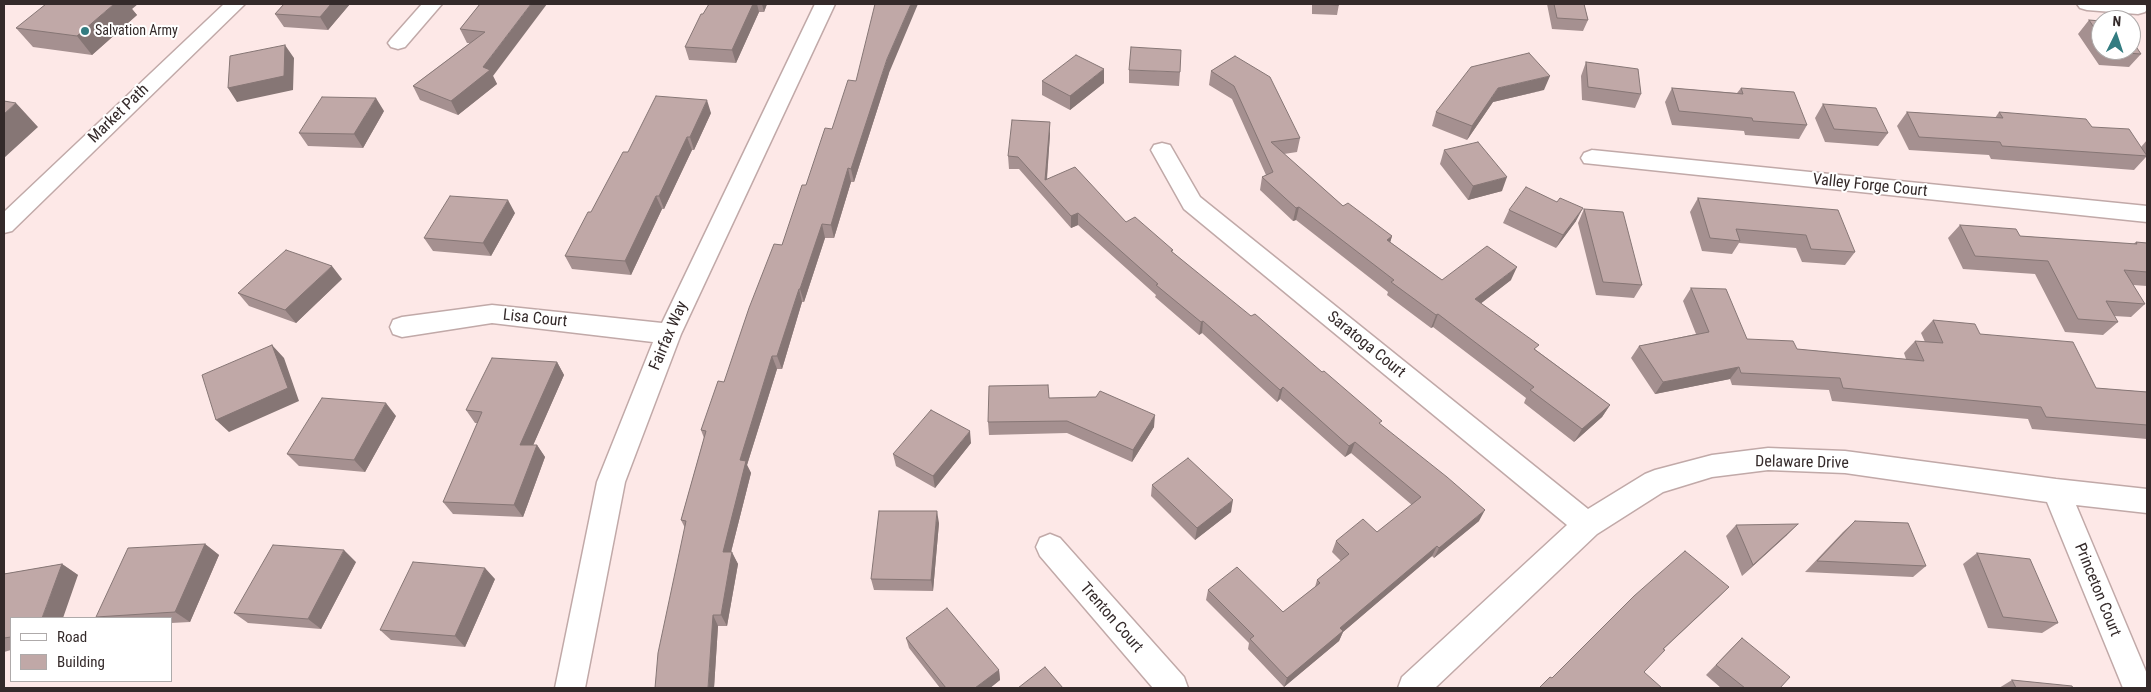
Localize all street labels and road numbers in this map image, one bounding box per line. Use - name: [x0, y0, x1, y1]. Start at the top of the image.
- street label: Market Path: [85, 81, 153, 147]
- street label: Valley Forge Court: [1812, 170, 1928, 202]
- street label: Fairfax Way: [646, 299, 692, 373]
- street label: Lisa Court: [502, 306, 568, 332]
- street label: Saratoga Court: [1323, 308, 1409, 382]
- street label: Delaware Drive: [1755, 453, 1849, 473]
- street label: Princeton Court: [2070, 541, 2124, 639]
- street label: Trenton Court: [1075, 579, 1147, 657]

